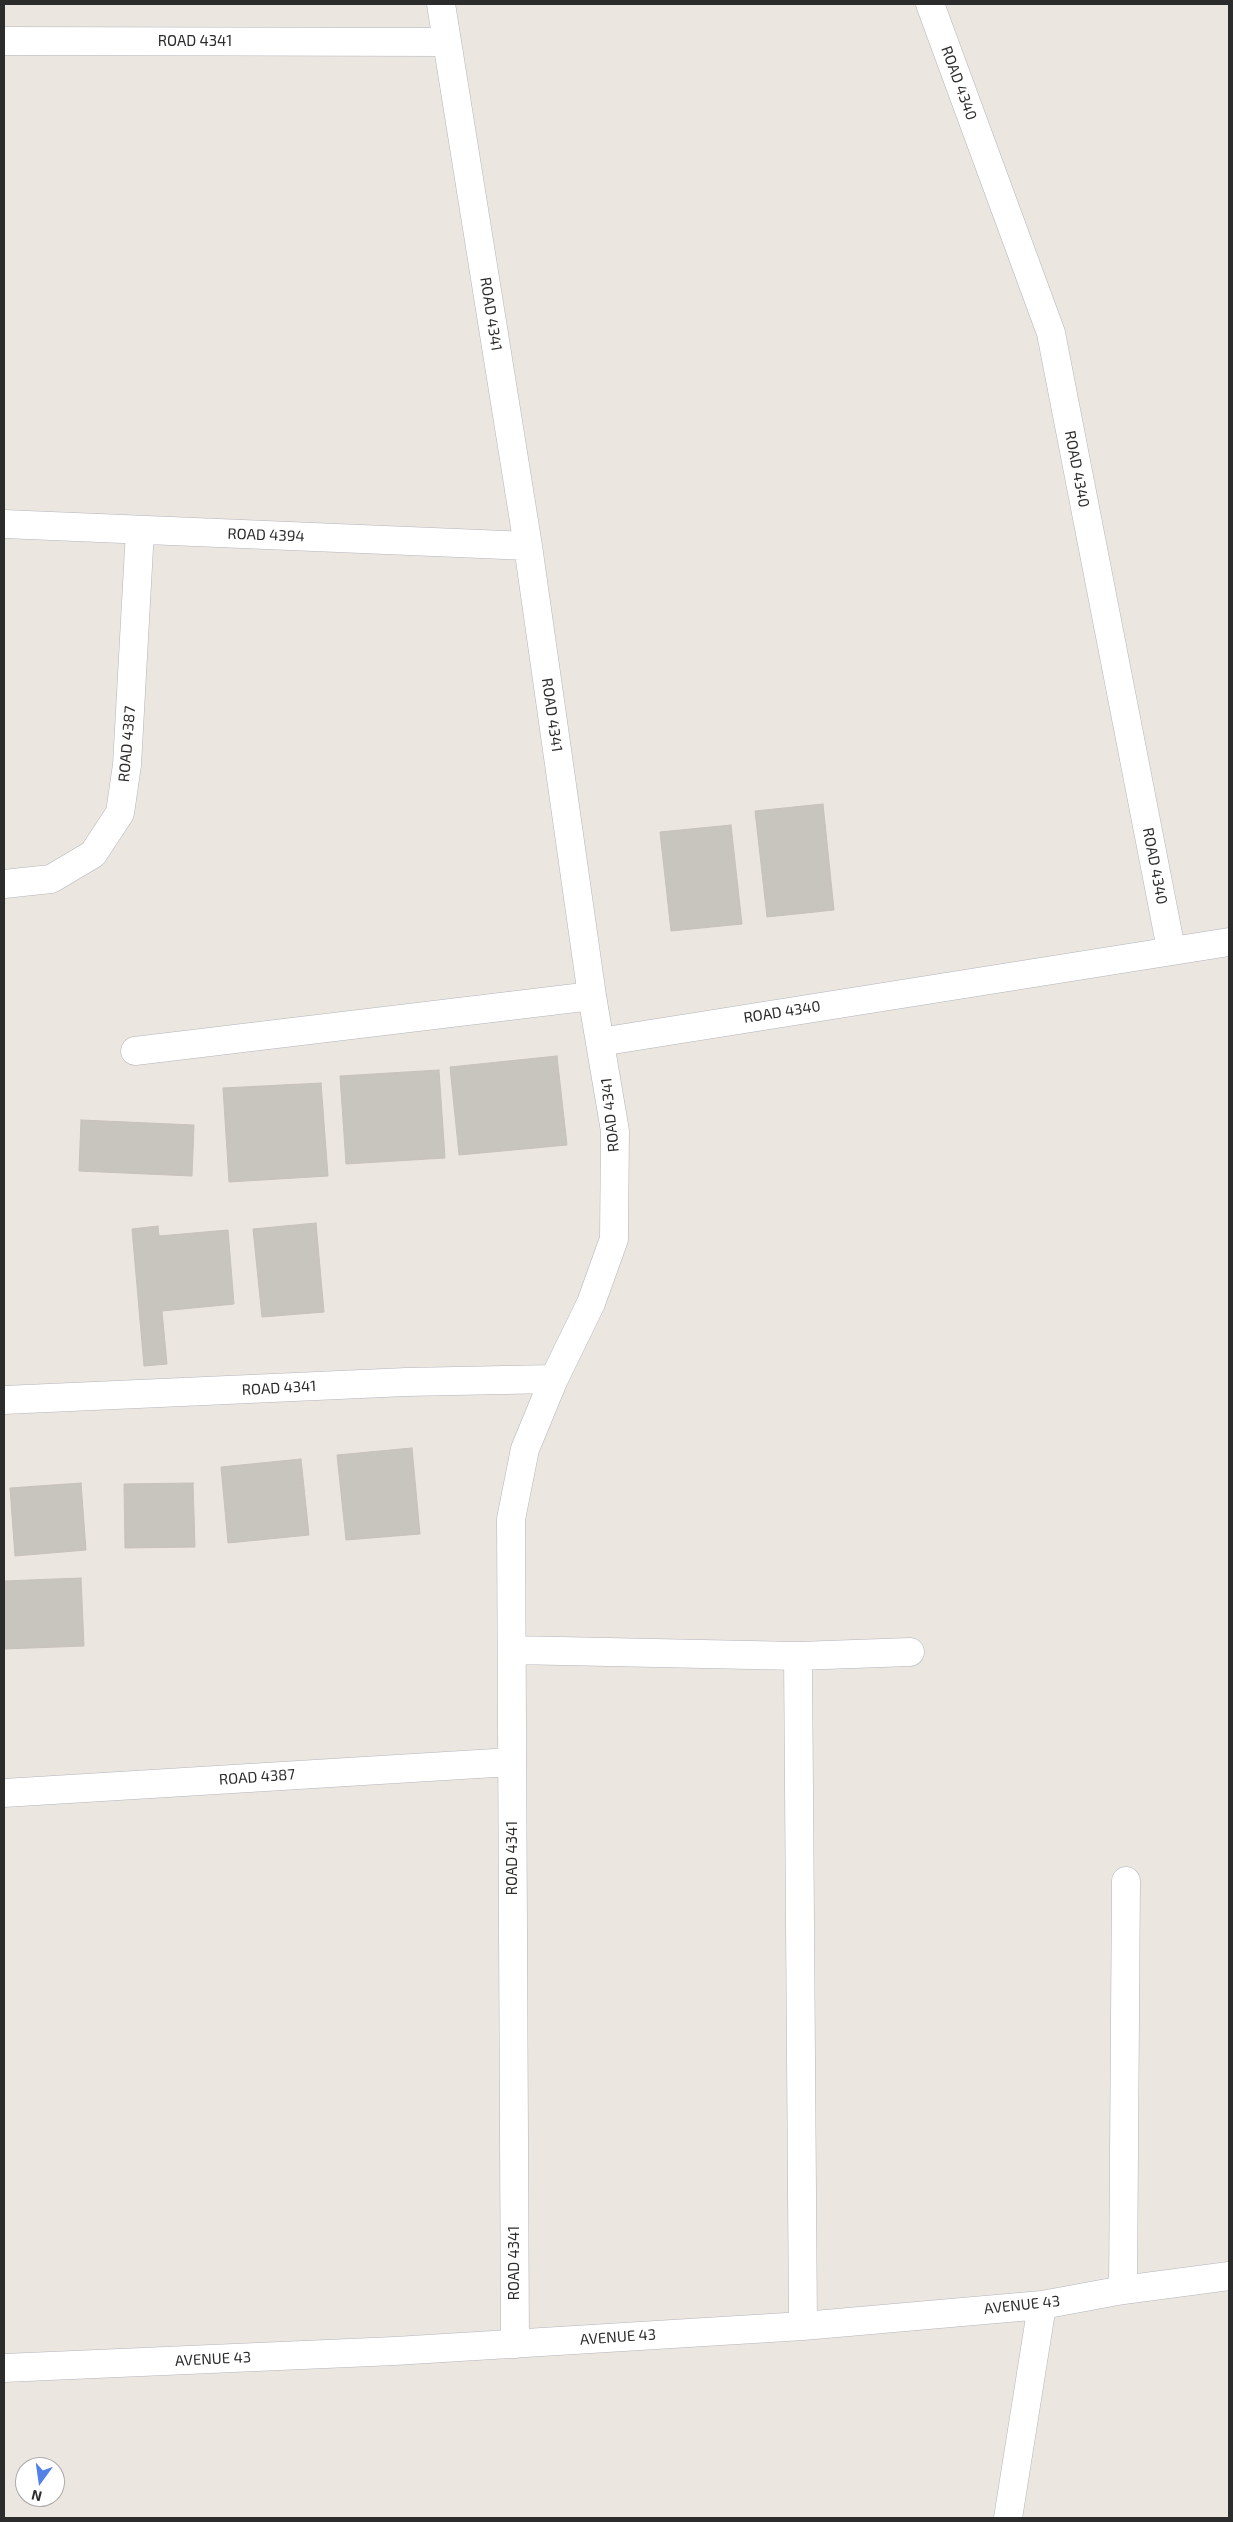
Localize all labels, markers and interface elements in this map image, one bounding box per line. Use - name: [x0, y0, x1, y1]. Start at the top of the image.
- street label: ROAD 4341: [158, 32, 232, 50]
- street label: ROAD 4340: [937, 43, 981, 123]
- street label: ROAD 4341: [476, 276, 506, 352]
- street label: ROAD 4340: [1061, 429, 1093, 509]
- street label: ROAD 4394: [227, 525, 305, 545]
- street label: ROAD 4341: [538, 677, 566, 753]
- street label: ROAD 4387: [115, 705, 139, 783]
- street label: ROAD 4340: [1139, 826, 1171, 906]
- street label: ROAD 4340: [742, 997, 822, 1027]
- street label: ROAD 4341: [597, 1077, 623, 1153]
- street label: ROAD 4341: [241, 1377, 317, 1399]
- street label: ROAD 4387: [218, 1765, 296, 1789]
- street label: ROAD 4341: [503, 1821, 521, 1895]
- street label: ROAD 4341: [505, 2226, 523, 2300]
- street label: AVENUE 43: [983, 2292, 1061, 2318]
- street label: AVENUE 43: [579, 2325, 657, 2349]
- street label: AVENUE 43: [174, 2348, 252, 2370]
- north arrow: [15, 2457, 65, 2507]
- text: N: [30, 2487, 43, 2506]

